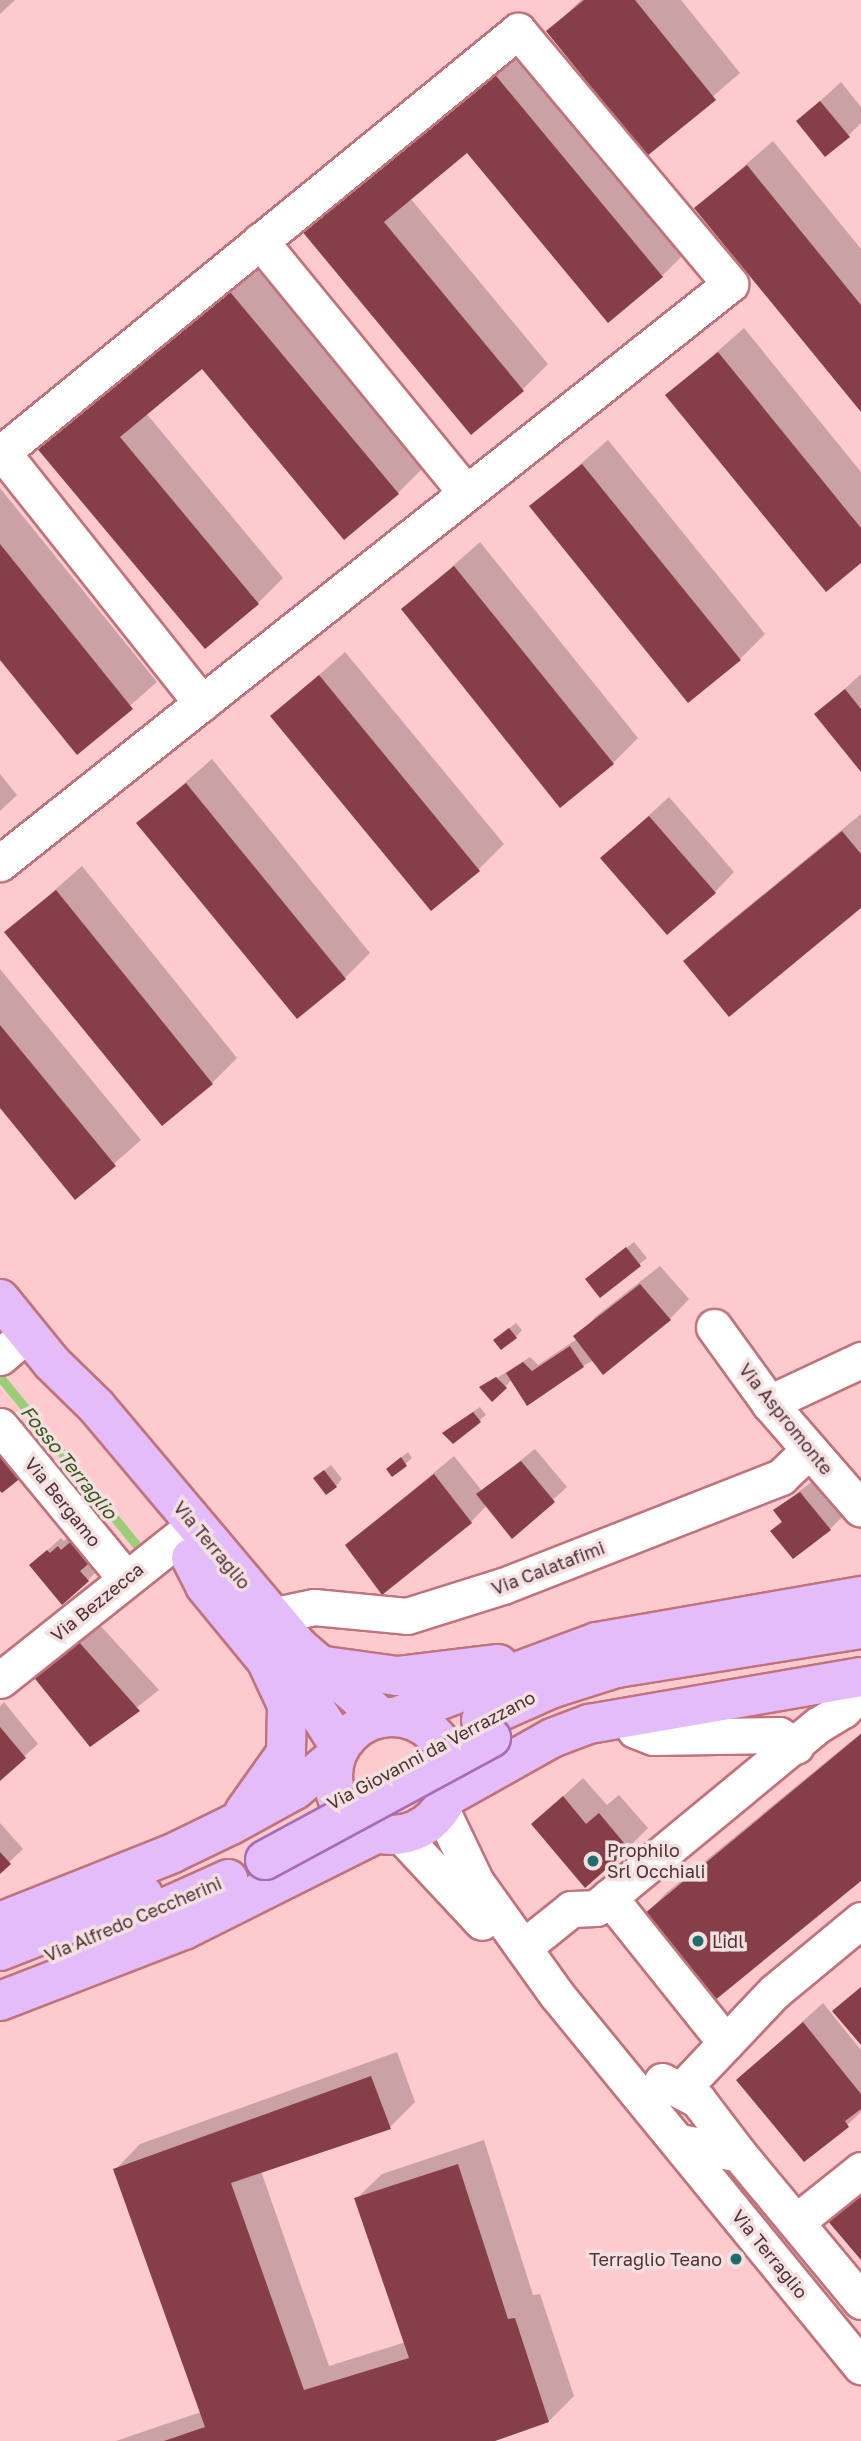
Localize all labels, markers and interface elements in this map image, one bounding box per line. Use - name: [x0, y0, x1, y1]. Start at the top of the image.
- street label: Via Aspromonte: [734, 1359, 838, 1479]
- water label: Fosso Terraglio: [16, 1401, 122, 1523]
- street label: Via Bergamo: [20, 1453, 106, 1551]
- street label: Via Terraglio: [169, 1497, 255, 1593]
- street label: Via Calatafimi: [488, 1537, 608, 1599]
- street label: Via Bezzecca: [46, 1558, 148, 1646]
- street label: Via Giovanni da Verrazzano: [323, 1686, 539, 1814]
- place label: Prophilo Srl Occhiali: [607, 1840, 705, 1882]
- marker: Prophilo Srl Occhiali: [585, 1853, 601, 1869]
- street label: Via Alfredo Ceccherini: [41, 1872, 225, 1966]
- place label: Lidl: [712, 1930, 744, 1952]
- marker: Lidl: [690, 1933, 706, 1949]
- street label: Via Terraglio: [728, 2205, 812, 2303]
- place label: Terraglio Teano: [589, 2248, 722, 2270]
- marker: Terraglio Teano: [728, 2251, 744, 2267]

